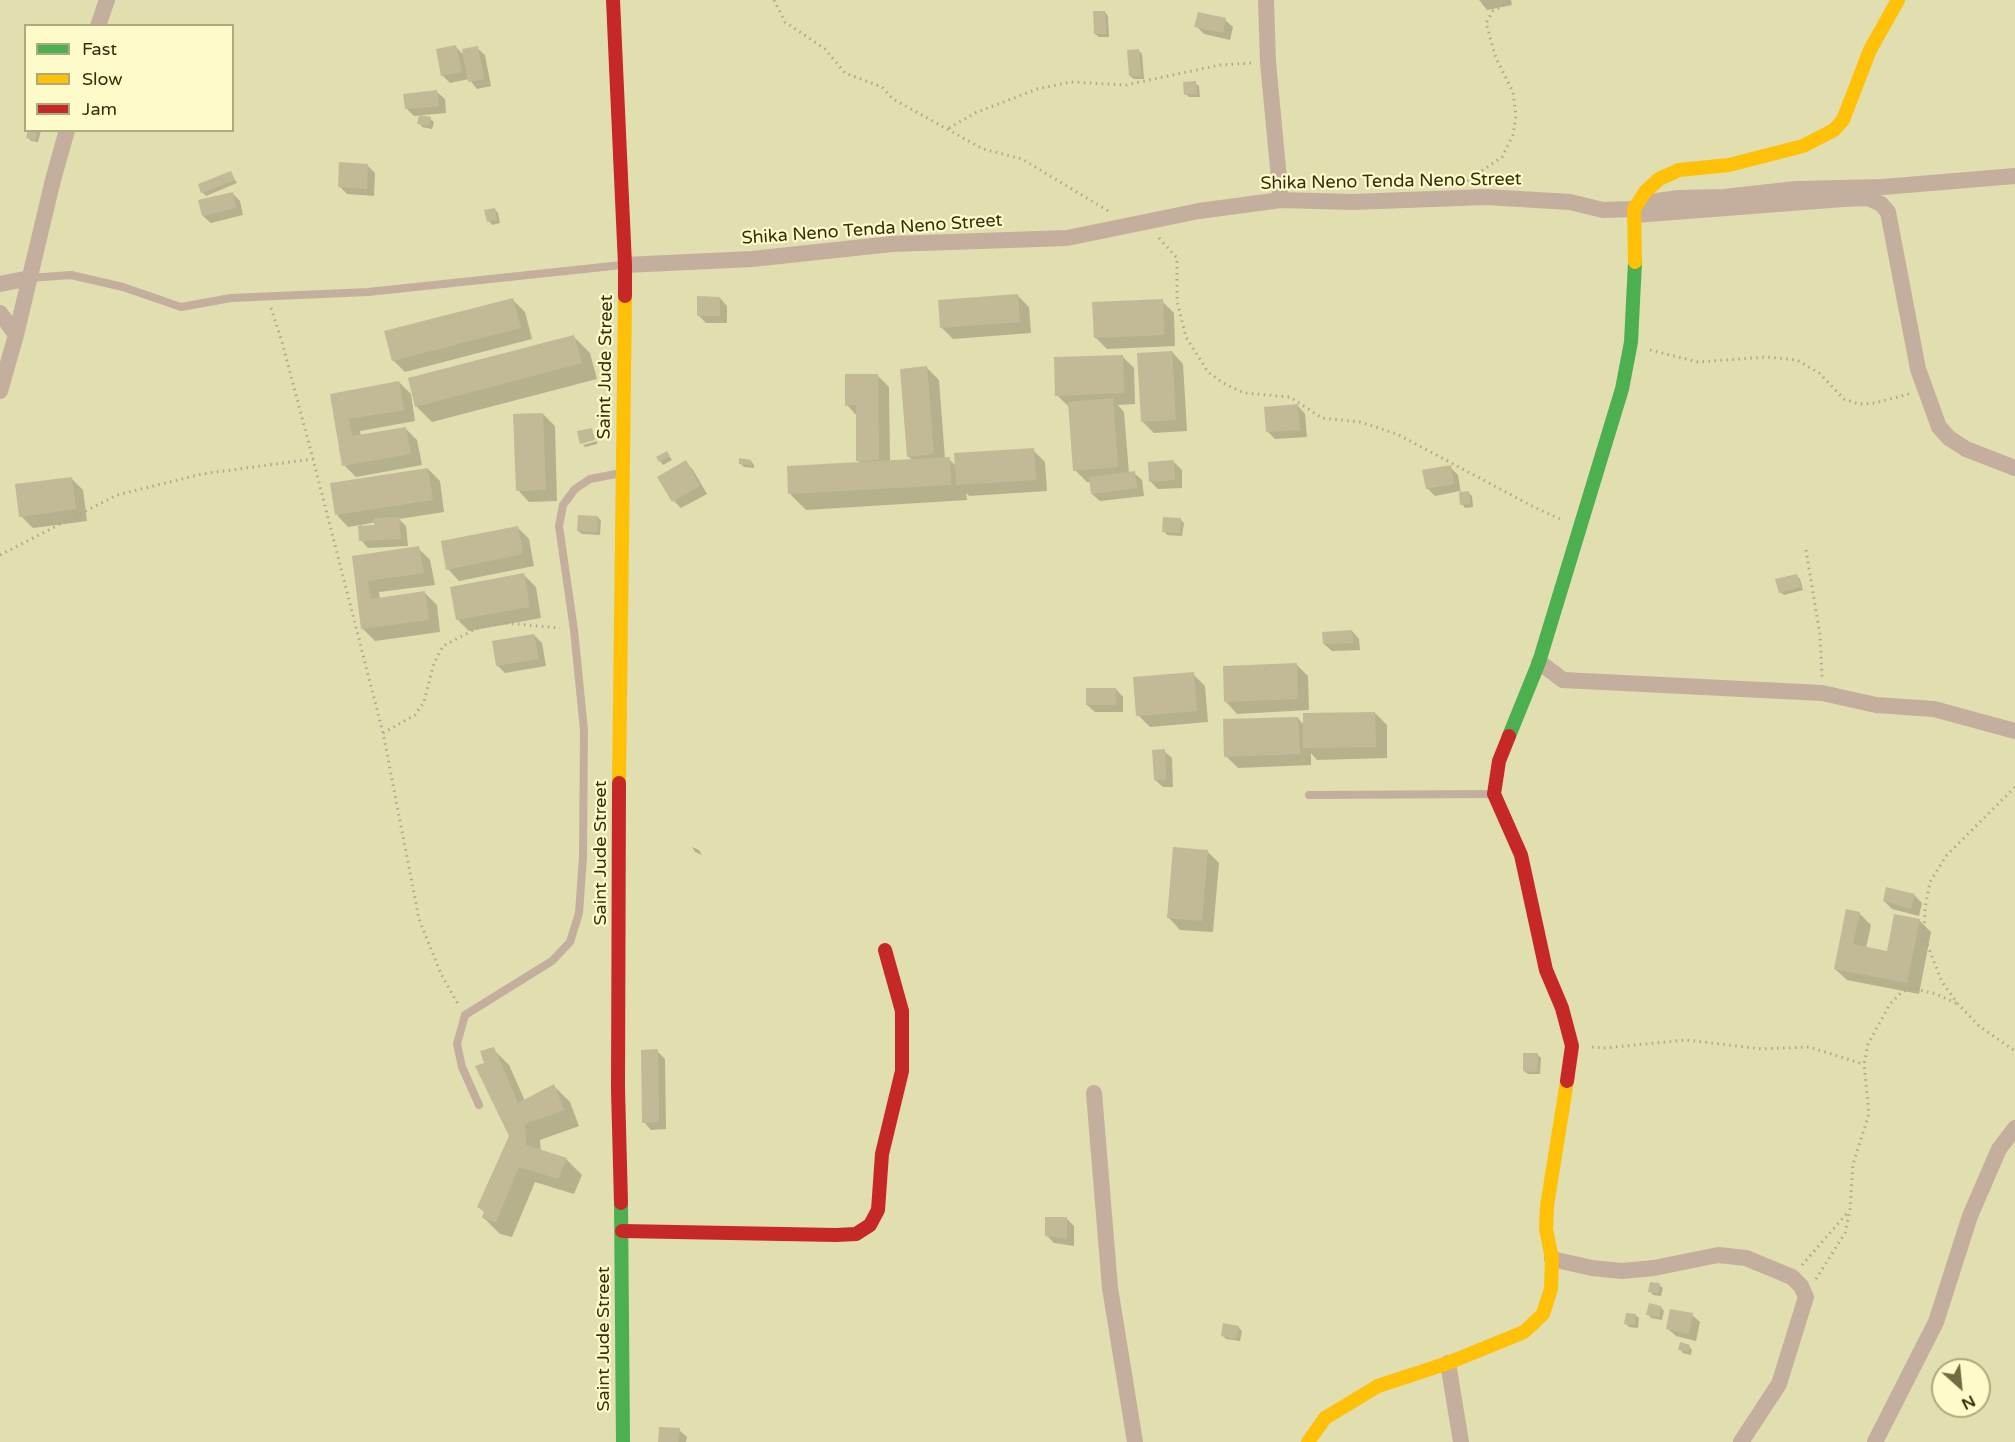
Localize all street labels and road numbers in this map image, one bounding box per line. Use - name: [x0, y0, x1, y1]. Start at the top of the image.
- street label: Shika Neno Tenda Neno Street: [1260, 169, 1522, 195]
- street label: Shika Neno Tenda Neno Street: [741, 210, 1003, 250]
- street label: Saint Jude Street: [594, 294, 618, 440]
- street label: Saint Jude Street: [590, 780, 612, 926]
- street label: Saint Jude Street: [593, 1266, 615, 1412]

